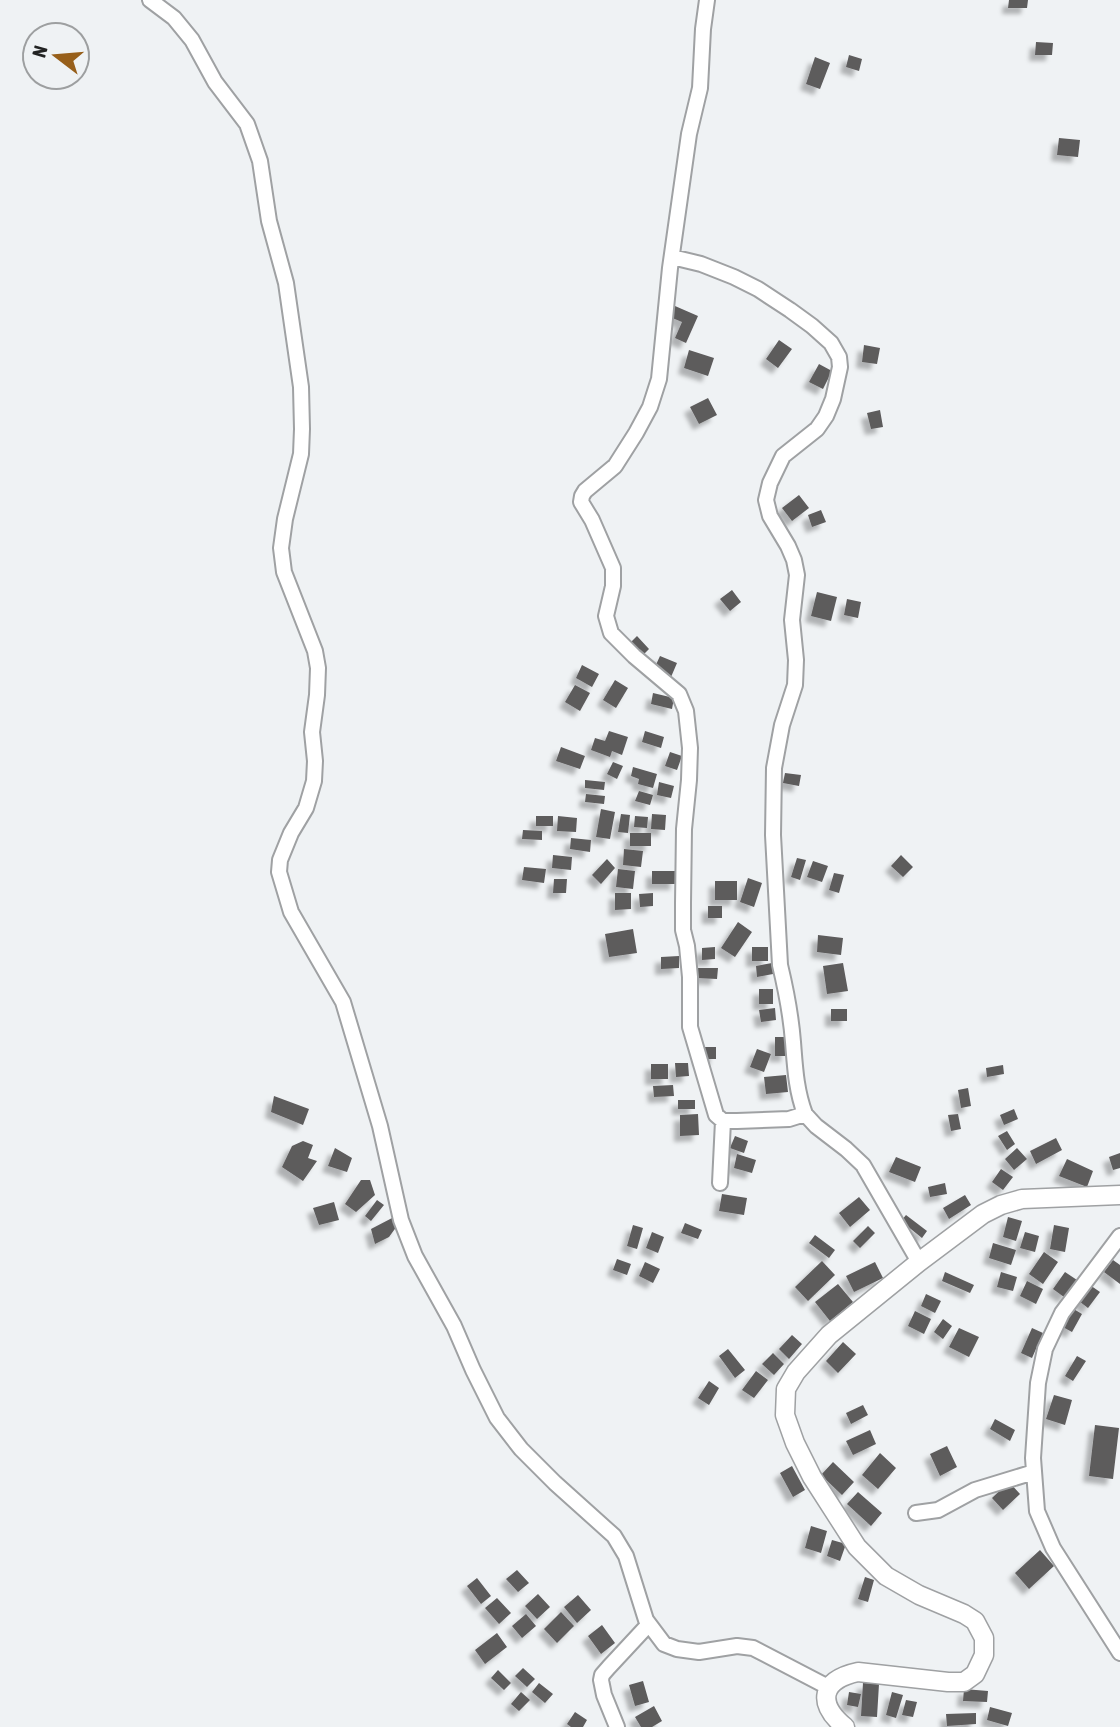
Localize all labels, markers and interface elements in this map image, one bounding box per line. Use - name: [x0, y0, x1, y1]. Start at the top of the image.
- north arrow: [21, 21, 91, 91]
- text: N: [28, 43, 52, 60]

